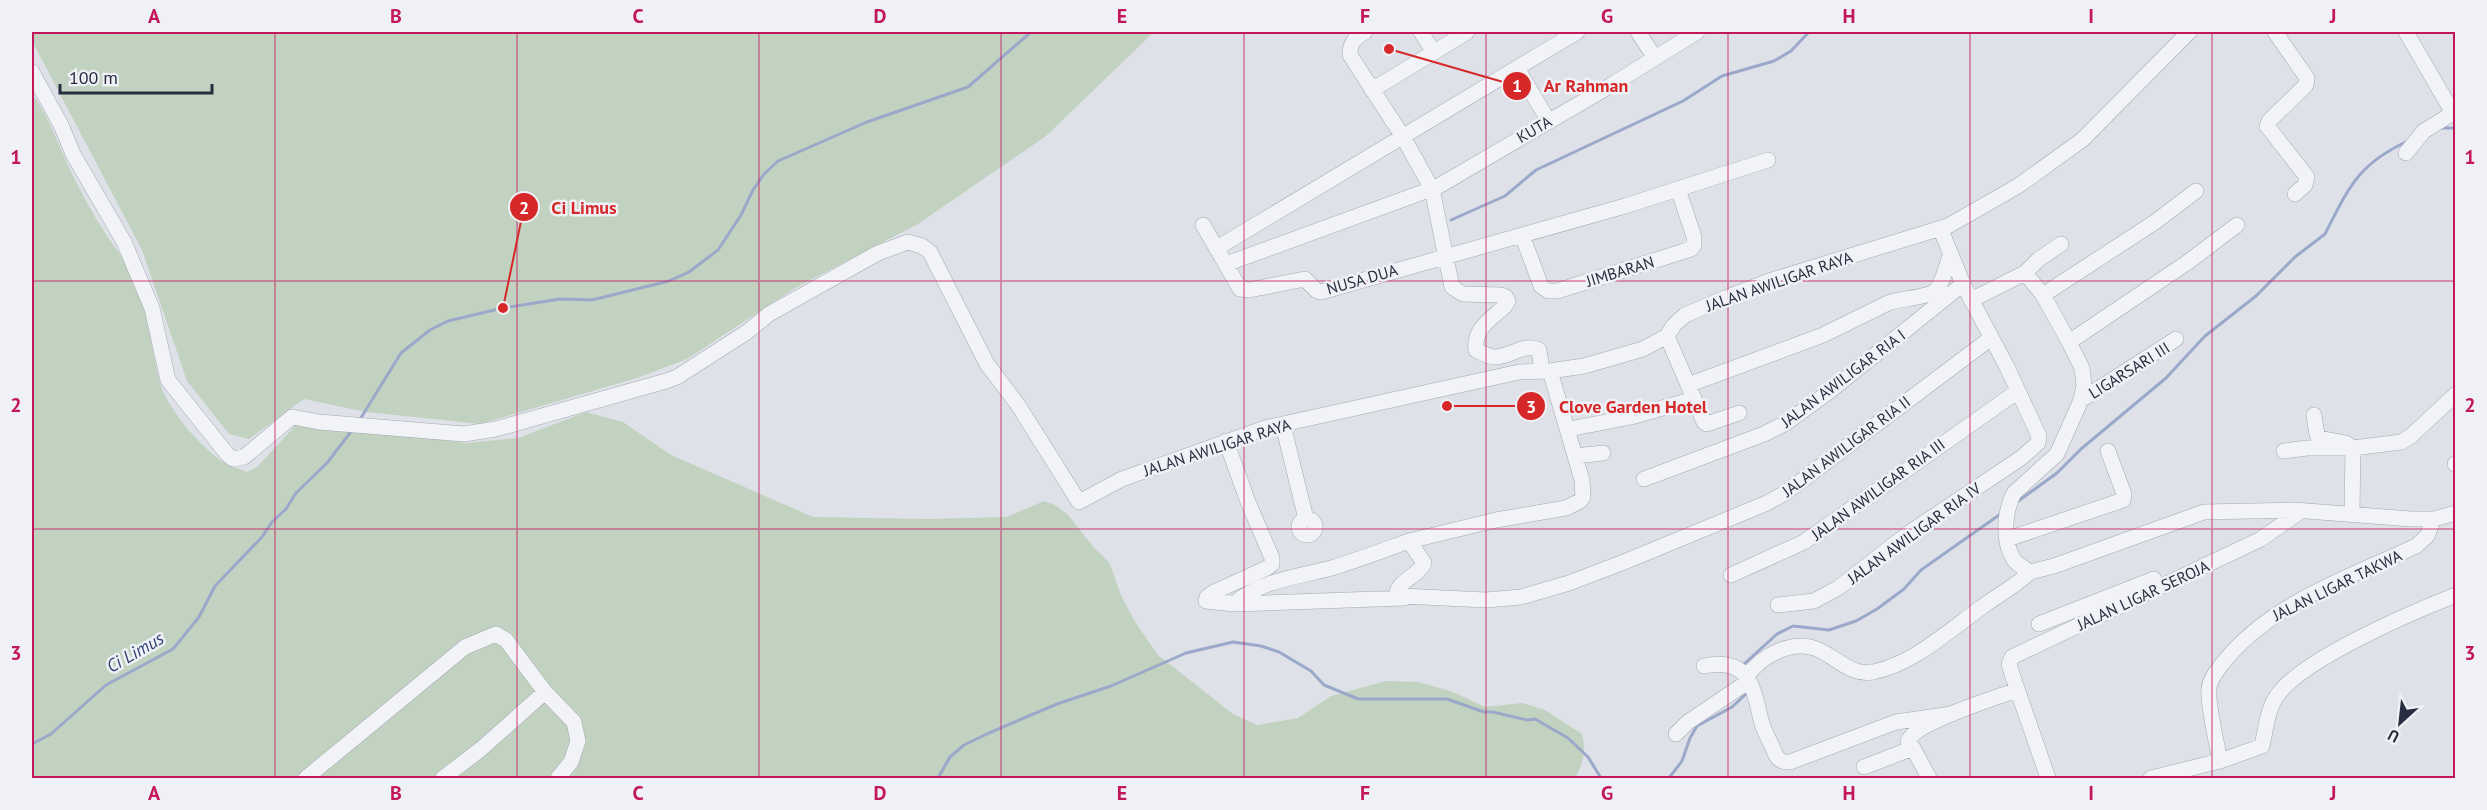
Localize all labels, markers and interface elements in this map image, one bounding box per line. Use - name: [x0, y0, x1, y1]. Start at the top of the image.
- text: A: [148, 3, 161, 29]
- text: B: [390, 3, 402, 29]
- text: C: [632, 3, 644, 29]
- text: D: [874, 3, 887, 29]
- text: E: [1117, 3, 1127, 29]
- text: F: [1360, 3, 1370, 29]
- text: G: [1601, 3, 1613, 29]
- text: H: [1842, 3, 1856, 29]
- text: I: [2088, 3, 2094, 29]
- text: J: [2329, 3, 2336, 29]
- scale bar: [60, 57, 212, 95]
- text: 100 m: [69, 66, 118, 89]
- callout: Ar Rahman: [1502, 68, 1640, 104]
- text: 1: [1512, 74, 1522, 97]
- text: Ar Rahman: [1544, 74, 1628, 97]
- street label: KUTA: [1513, 111, 1556, 147]
- text: 1: [10, 144, 22, 170]
- text: 1: [2464, 144, 2476, 170]
- callout: Ci Limus: [509, 189, 628, 225]
- text: 2: [519, 196, 529, 219]
- text: Ci Limus: [551, 196, 617, 219]
- street label: JALAN AWILIGAR RAYA: [1702, 246, 1855, 316]
- street label: JIMBARAN: [1583, 251, 1656, 291]
- street label: NUSA DUA: [1324, 259, 1400, 299]
- street label: JALAN AWILIGAR RIA I: [1776, 325, 1909, 432]
- street label: LIGARSARI III: [2085, 337, 2173, 403]
- callout: Clove Garden Hotel: [1516, 388, 1719, 424]
- street label: JALAN AWILIGAR RIA II: [1777, 391, 1914, 501]
- text: 2: [10, 392, 22, 418]
- text: 2: [2464, 392, 2476, 418]
- text: 3: [1526, 395, 1536, 418]
- text: Clove Garden Hotel: [1559, 395, 1708, 418]
- street label: JALAN AWILIGAR RAYA: [1140, 414, 1294, 481]
- street label: JALAN AWILIGAR RIA III: [1807, 434, 1949, 545]
- street label: JALAN AWILIGAR RIA IV: [1843, 477, 1985, 589]
- street label: JALAN LIGAR TAKWA: [2268, 545, 2405, 625]
- street label: JALAN LIGAR SEROJA: [2073, 555, 2213, 635]
- water label: Ci Limus: [102, 626, 169, 678]
- text: 3: [10, 640, 22, 666]
- text: 3: [2464, 640, 2476, 666]
- north arrow: [2370, 693, 2430, 753]
- text: U: [2384, 725, 2402, 748]
- text: A: [148, 780, 161, 806]
- text: B: [390, 780, 402, 806]
- text: C: [632, 780, 644, 806]
- text: D: [874, 780, 887, 806]
- text: E: [1117, 780, 1127, 806]
- text: F: [1360, 780, 1370, 806]
- text: G: [1601, 780, 1613, 806]
- text: H: [1842, 780, 1856, 806]
- text: I: [2088, 780, 2094, 806]
- text: J: [2329, 780, 2336, 806]

